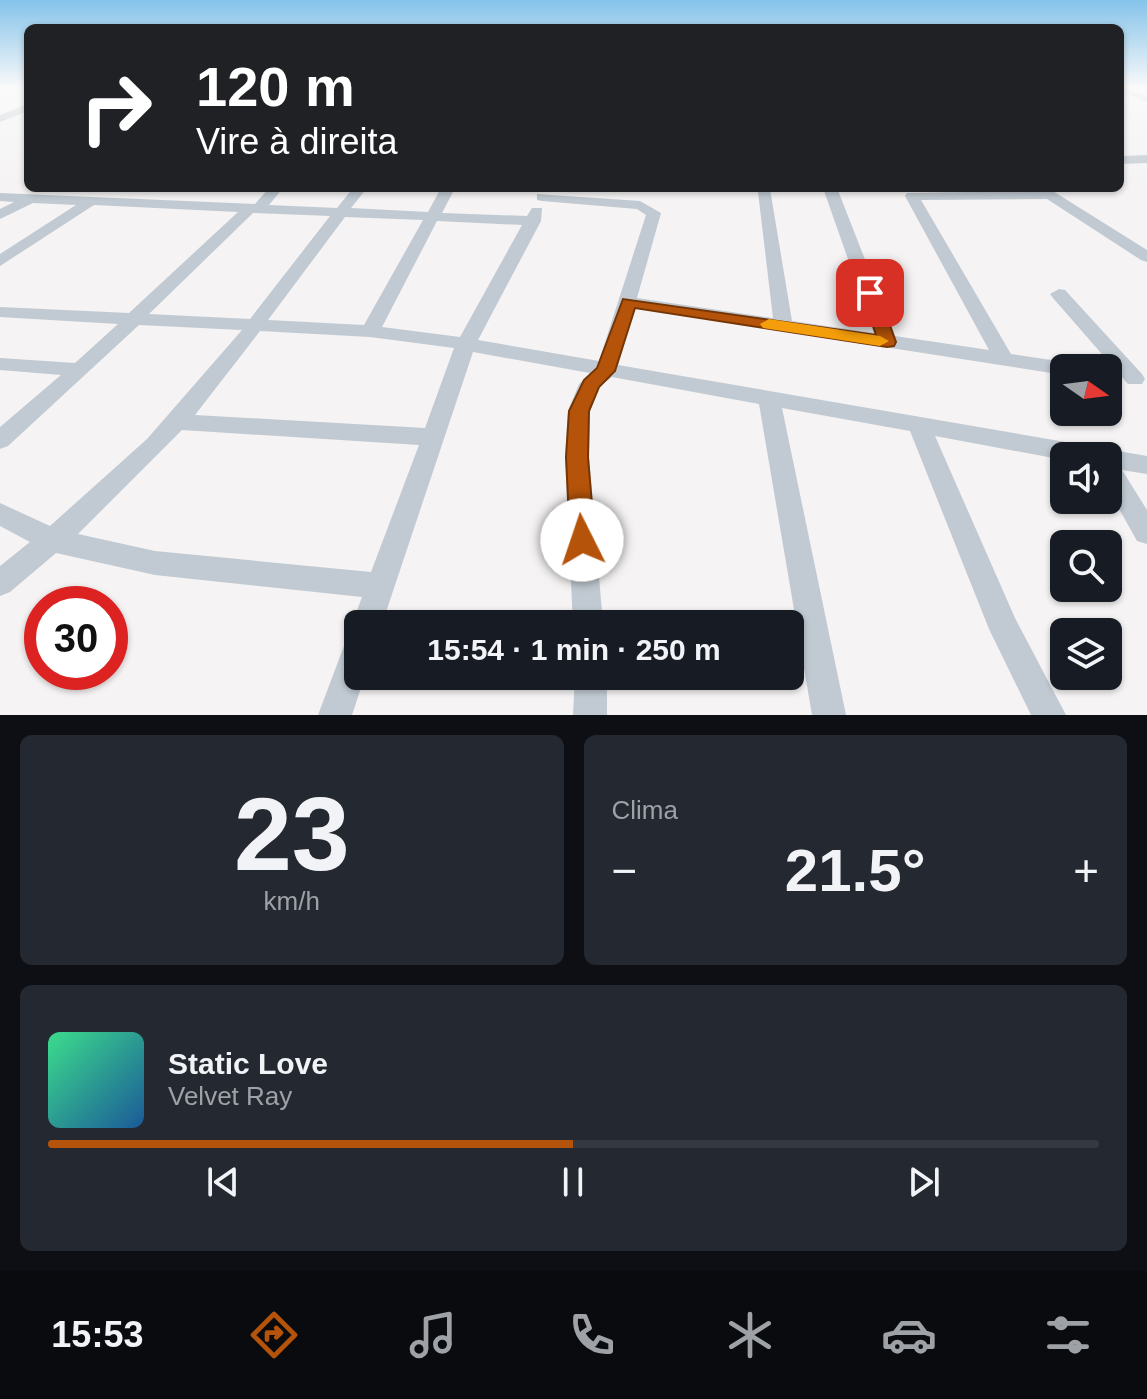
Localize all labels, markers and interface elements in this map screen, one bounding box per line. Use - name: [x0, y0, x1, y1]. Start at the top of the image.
- text: 120 m: [196, 55, 355, 118]
- icon: right: [64, 56, 168, 160]
- text: Vire à direita: [196, 121, 397, 162]
- pin: [836, 259, 904, 327]
- icon: arrive: [848, 271, 892, 315]
- north arrow: [1050, 354, 1122, 426]
- map controls: [1050, 354, 1122, 690]
- button: sound: [1050, 442, 1122, 514]
- position arrow: [540, 498, 624, 582]
- button: search: [1050, 530, 1122, 602]
- speed limit sign: 30: [24, 586, 128, 690]
- button: layers: [1050, 618, 1122, 690]
- text: 15:54 · 1 min · 250 m: [427, 633, 721, 666]
- text: 23: [234, 776, 350, 892]
- text: Clima: [612, 795, 678, 825]
- text: 21.5°: [785, 837, 926, 904]
- text: −: [612, 846, 637, 895]
- text: +: [1073, 846, 1099, 895]
- text: km/h: [264, 886, 320, 916]
- text: Static Love: [168, 1047, 328, 1080]
- text: Velvet Ray: [168, 1081, 292, 1111]
- icon: previous: [201, 1160, 245, 1204]
- icon: pause: [551, 1160, 595, 1204]
- icon: next: [902, 1160, 946, 1204]
- icon: directions: [246, 1307, 302, 1363]
- icon: music: [405, 1307, 461, 1363]
- icon: phone: [564, 1307, 620, 1363]
- icon: climate: [722, 1307, 778, 1363]
- icon: car: [881, 1307, 937, 1363]
- icon: filters: [1040, 1307, 1096, 1363]
- text: 15:53: [51, 1314, 143, 1355]

